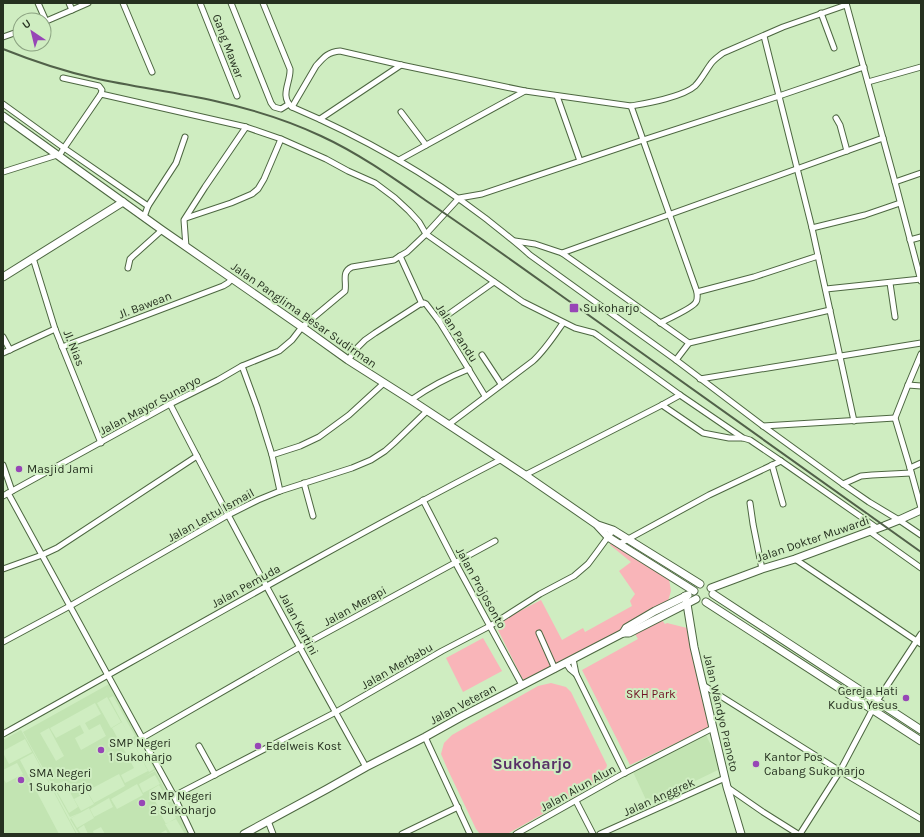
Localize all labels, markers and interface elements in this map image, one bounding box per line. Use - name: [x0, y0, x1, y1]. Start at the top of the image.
- north arrow: [12, 12, 52, 52]
- street label: Gang Mawar: [209, 12, 247, 81]
- text: U: [20, 17, 33, 32]
- street label: Jalan Panglima Besar Sudirman: [228, 259, 380, 371]
- street label: Jl. Bawean: [116, 288, 174, 322]
- street label: Jalan Pandu: [433, 301, 481, 365]
- place label: Sukoharjo: [583, 301, 639, 315]
- marker: Sukoharjo: [568, 302, 580, 314]
- street label: Jl. Nias: [60, 328, 88, 368]
- street label: Jalan Mayor Sunaryo: [97, 372, 203, 438]
- place label: Masjid Jami: [27, 462, 94, 476]
- marker: Masjid Jami: [14, 464, 24, 474]
- street label: Jalan Lettu Ismail: [165, 485, 257, 545]
- street label: Jalan Dokter Muwardi: [755, 513, 871, 565]
- street label: Jalan Projosonto: [453, 545, 509, 631]
- street label: Jalan Pemuda: [209, 561, 283, 611]
- street label: Jalan Merapi: [321, 583, 389, 629]
- street label: Jalan Kartini: [277, 590, 321, 658]
- street label: Jalan Merbabu: [359, 640, 435, 692]
- street label: Jalan Wandyo Pranoto: [701, 653, 741, 773]
- street label: Jalan Veteran: [428, 681, 498, 727]
- place label: Gereja Hati Kudus Yesus: [828, 684, 898, 712]
- park label: SKH Park: [626, 687, 676, 701]
- marker: Gereja Hati Kudus Yesus: [901, 693, 911, 703]
- place label: SMP Negeri 1 Sukoharjo: [109, 736, 172, 764]
- place label: Edelweis Kost: [266, 739, 342, 753]
- marker: Edelweis Kost: [253, 741, 263, 751]
- marker: SMP Negeri 1 Sukoharjo: [96, 745, 106, 755]
- place label: Kantor Pos Cabang Sukoharjo: [764, 750, 865, 778]
- district label: Sukoharjo: [493, 754, 571, 773]
- marker: Kantor Pos Cabang Sukoharjo: [751, 759, 761, 769]
- street label: Jalan Alun Alun: [538, 762, 618, 814]
- place label: SMA Negeri 1 Sukoharjo: [29, 766, 92, 794]
- marker: SMA Negeri 1 Sukoharjo: [16, 775, 26, 785]
- street label: Jalan Anggrek: [621, 775, 697, 819]
- place label: SMP Negeri 2 Sukoharjo: [150, 789, 216, 817]
- marker: SMP Negeri 2 Sukoharjo: [137, 798, 147, 808]

